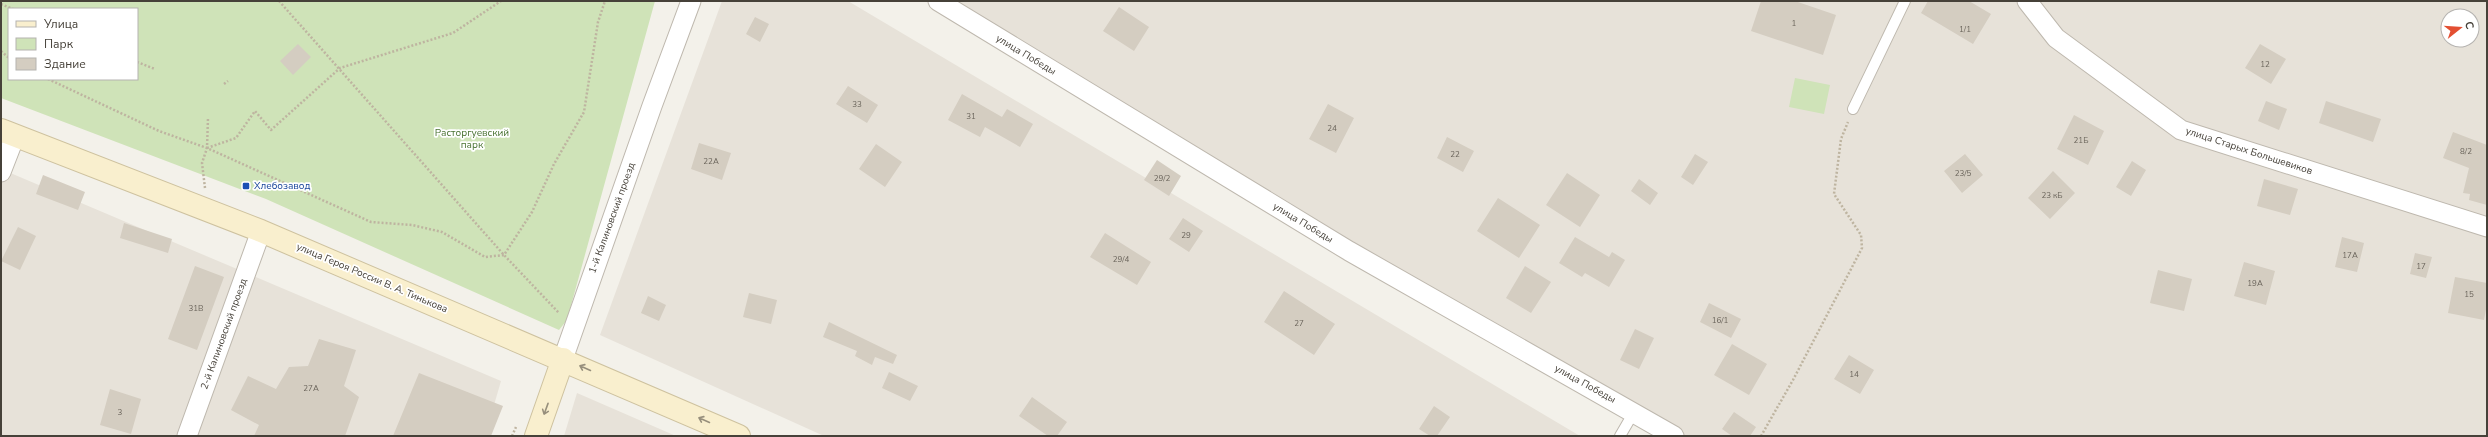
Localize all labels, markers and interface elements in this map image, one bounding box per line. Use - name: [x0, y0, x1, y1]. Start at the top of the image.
- legend: [8, 8, 138, 80]
- north arrow: [2440, 8, 2480, 48]
- text: Улица: [43, 16, 78, 32]
- house number: 1: [1792, 18, 1797, 29]
- text: С: [2461, 19, 2478, 31]
- house number: 1/1: [1959, 24, 1971, 35]
- street label: улица Победы: [993, 31, 1059, 79]
- text: Парк: [44, 36, 74, 52]
- text: Здание: [44, 56, 86, 72]
- house number: 12: [2260, 59, 2270, 70]
- house number: 33: [852, 99, 862, 110]
- house number: 31: [966, 111, 976, 122]
- house number: 24: [1327, 123, 1337, 134]
- street label: улица Старых Большевиков: [2184, 124, 2315, 178]
- park label: Расторгуевский парк: [435, 126, 509, 152]
- house number: 21Б: [2074, 135, 2088, 146]
- house number: 8/2: [2460, 146, 2472, 157]
- house number: 22: [1450, 149, 1460, 160]
- house number: 22А: [703, 156, 719, 167]
- street label: 1-й Калиновский проезд: [585, 161, 639, 275]
- house number: 23/5: [1955, 168, 1972, 179]
- house number: 29/2: [1154, 173, 1171, 184]
- place label: Хлебозавод: [254, 179, 310, 193]
- marker: Хлебозавод: [241, 181, 251, 191]
- house number: 23 кБ: [2041, 190, 2063, 201]
- street label: улица Победы: [1270, 199, 1336, 247]
- house number: 29: [1181, 230, 1191, 241]
- street label: улица Героя России В. А. Тинькова: [294, 240, 450, 316]
- house number: 17А: [2342, 250, 2358, 261]
- house number: 29/4: [1113, 254, 1130, 265]
- house number: 17: [2416, 261, 2426, 272]
- street label: 2-й Калиновский проезд: [197, 277, 251, 391]
- house number: 19А: [2247, 278, 2263, 289]
- house number: 15: [2464, 289, 2474, 300]
- house number: 31В: [188, 303, 204, 314]
- house number: 16/1: [1712, 315, 1729, 326]
- house number: 27: [1294, 318, 1304, 329]
- street label: улица Победы: [1552, 361, 1618, 407]
- one-way arrow: [579, 364, 591, 371]
- house number: 14: [1849, 369, 1859, 380]
- house number: 27А: [303, 383, 319, 394]
- one-way arrow: [541, 402, 549, 414]
- house number: 3: [118, 407, 123, 418]
- one-way arrow: [698, 416, 710, 424]

